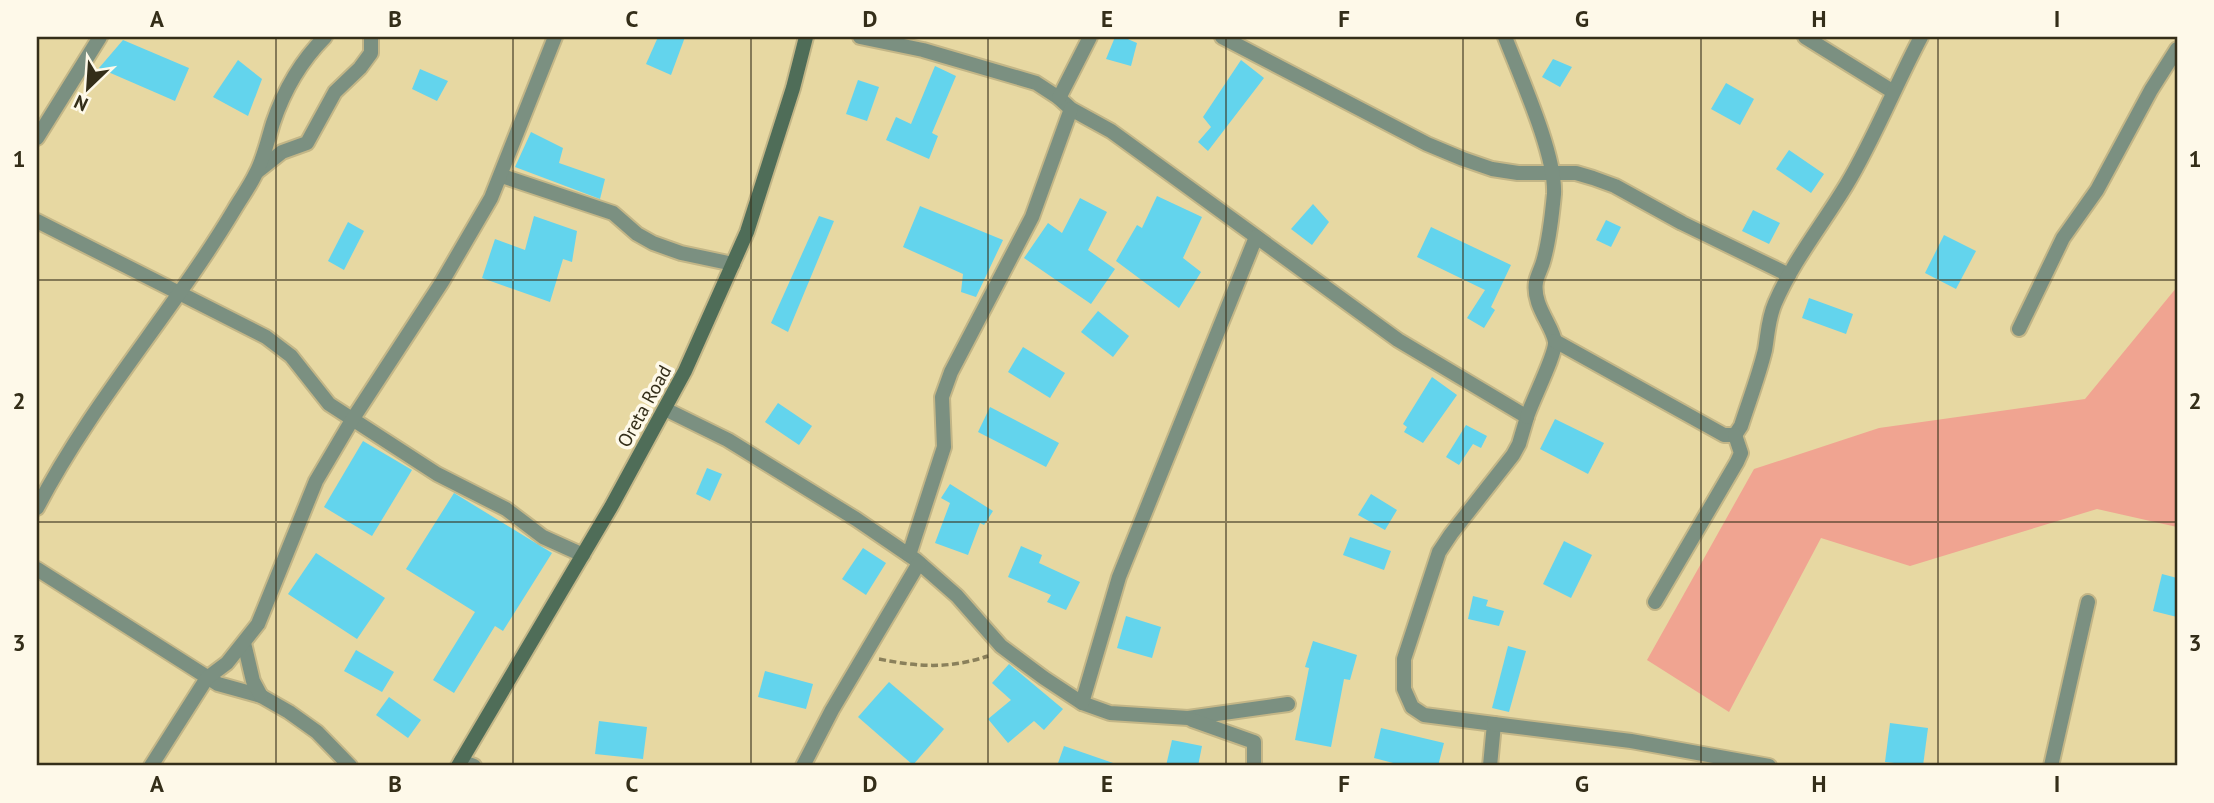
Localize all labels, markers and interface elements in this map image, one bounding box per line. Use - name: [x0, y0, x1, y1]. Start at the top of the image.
- text: A: [150, 4, 164, 33]
- text: B: [388, 4, 402, 33]
- text: C: [626, 4, 639, 33]
- text: D: [863, 4, 877, 33]
- text: E: [1101, 4, 1113, 33]
- text: F: [1338, 4, 1350, 33]
- text: G: [1575, 4, 1589, 33]
- text: H: [1812, 4, 1826, 33]
- text: I: [2054, 4, 2060, 33]
- north arrow: [52, 52, 122, 122]
- text: N: [70, 90, 92, 117]
- text: 1: [12, 144, 26, 173]
- text: 1: [2188, 144, 2202, 173]
- street label: Oreta Road: [612, 361, 676, 451]
- text: 2: [12, 386, 26, 415]
- text: 2: [2188, 386, 2202, 415]
- text: 3: [12, 628, 26, 657]
- text: 3: [2188, 628, 2202, 657]
- text: A: [150, 769, 164, 798]
- text: B: [388, 769, 402, 798]
- text: C: [626, 769, 639, 798]
- text: D: [863, 769, 877, 798]
- text: E: [1101, 769, 1113, 798]
- text: F: [1338, 769, 1350, 798]
- text: G: [1575, 769, 1589, 798]
- text: H: [1812, 769, 1826, 798]
- text: I: [2054, 769, 2060, 798]

